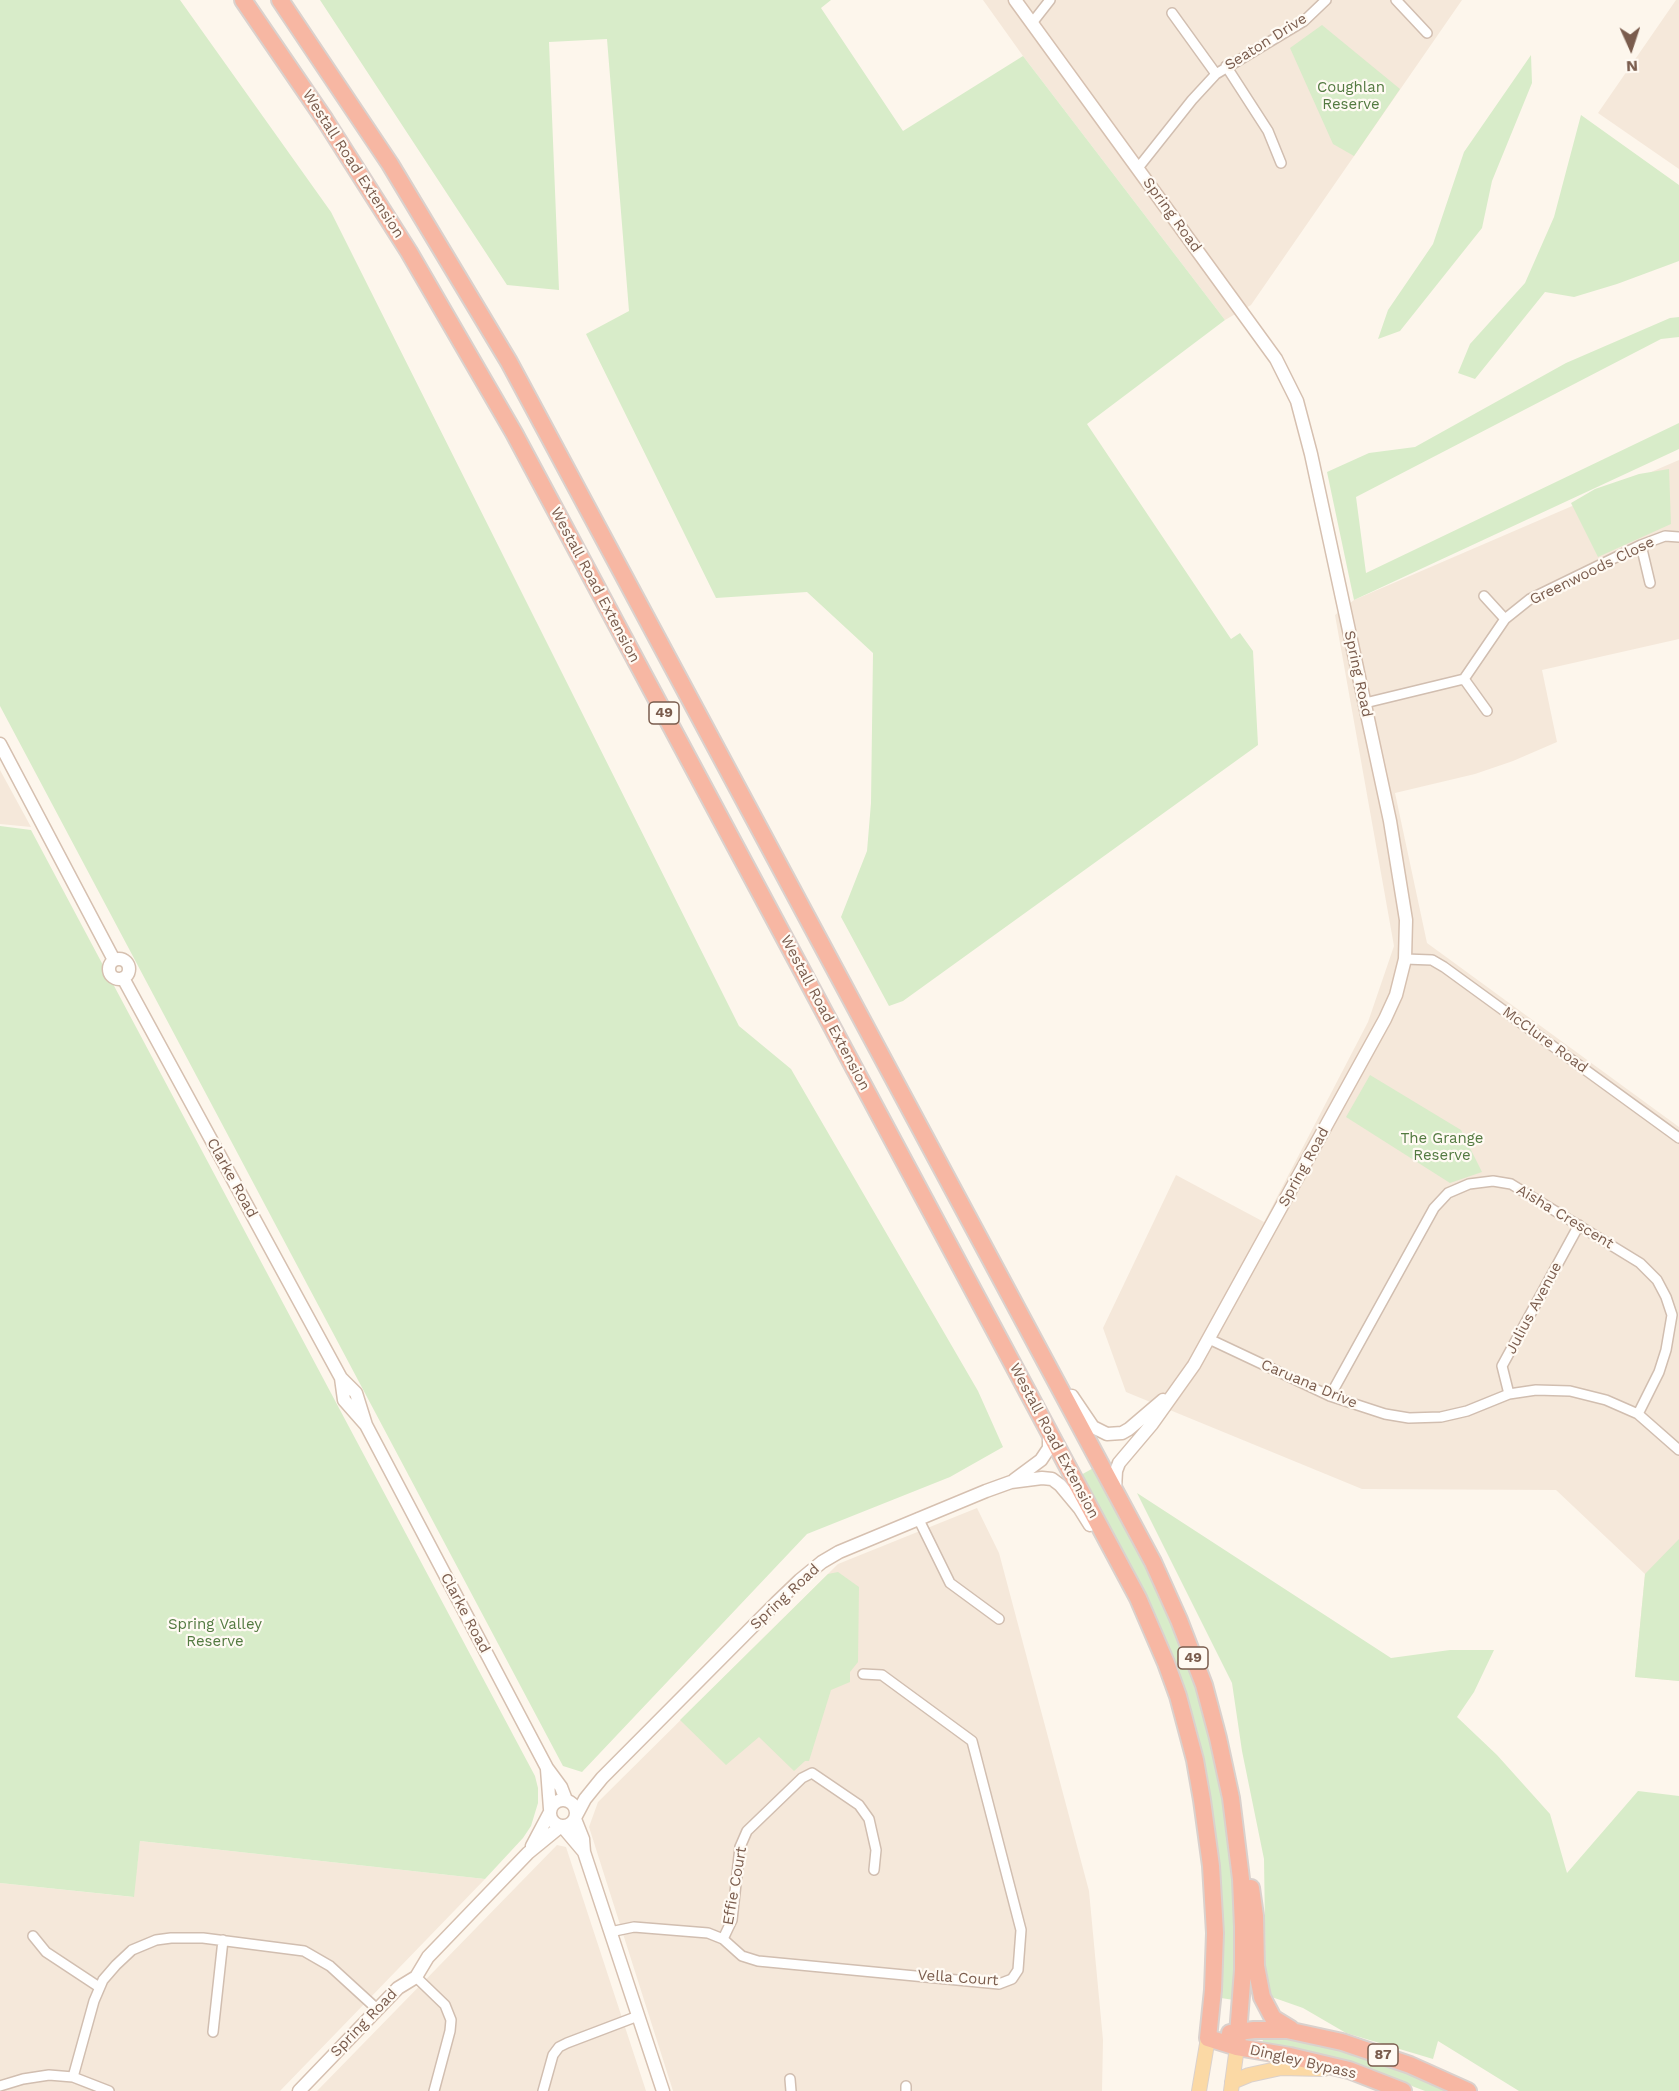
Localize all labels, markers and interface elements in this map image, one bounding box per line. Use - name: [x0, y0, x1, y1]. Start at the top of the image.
- street label: Seaton Drive: [1222, 10, 1310, 74]
- north arrow: [1601, 18, 1661, 78]
- text: N: [1626, 57, 1638, 76]
- park label: Coughlan Reserve: [1317, 79, 1385, 114]
- street label: Westall Road Extension: [298, 86, 408, 242]
- street label: Spring Road: [1139, 174, 1205, 256]
- street label: Westall Road Extension: [546, 504, 644, 666]
- street label: Greenwoods Close: [1527, 533, 1657, 609]
- street label: Spring Road: [1340, 629, 1376, 719]
- road number: 49: [649, 702, 679, 724]
- street label: Westall Road Extension: [776, 932, 874, 1094]
- street label: McClure Road: [1499, 1003, 1591, 1077]
- street label: Spring Road: [1275, 1124, 1333, 1210]
- park label: The Grange Reserve: [1401, 1130, 1483, 1165]
- street label: Clarke Road: [203, 1135, 261, 1221]
- street label: Aisha Crescent: [1513, 1181, 1617, 1253]
- street label: Julius Avenue: [1502, 1259, 1566, 1357]
- street label: Caruana Drive: [1258, 1356, 1360, 1412]
- street label: Westall Road Extension: [1005, 1360, 1103, 1522]
- street label: Spring Road: [747, 1560, 823, 1634]
- street label: Clarke Road: [436, 1570, 494, 1656]
- park label: Spring Valley Reserve: [168, 1616, 262, 1651]
- road number: 49: [1178, 1647, 1208, 1669]
- street label: Effie Court: [719, 1845, 751, 1927]
- street label: Vella Court: [917, 1966, 999, 1990]
- street label: Spring Road: [327, 1985, 401, 2061]
- street label: Dingley Bypass: [1248, 2041, 1358, 2083]
- road number: 87: [1368, 2044, 1398, 2066]

